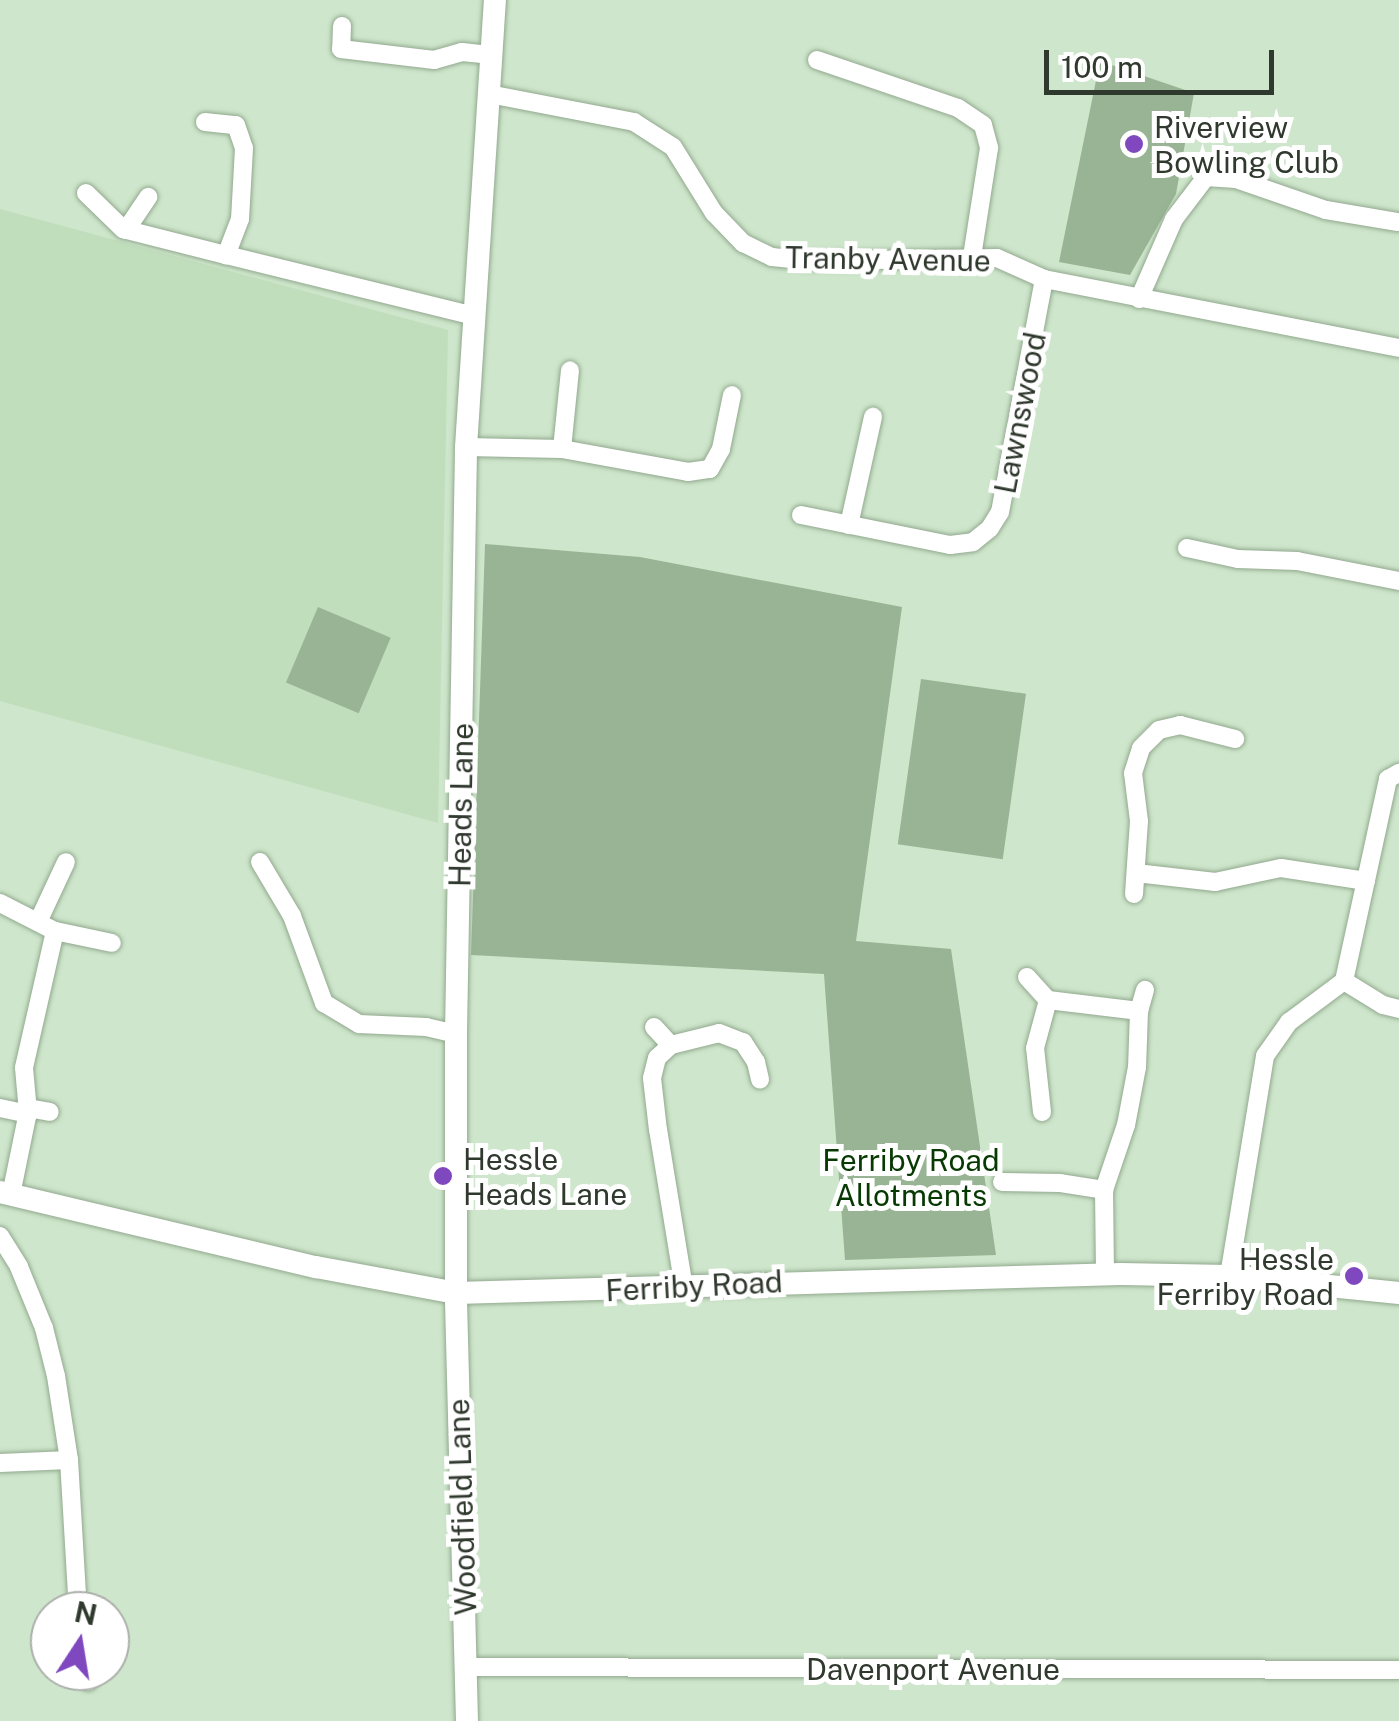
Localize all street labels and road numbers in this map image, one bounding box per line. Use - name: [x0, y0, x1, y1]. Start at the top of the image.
- street label: Tranby Avenue: [785, 239, 991, 279]
- street label: Lawnswood: [987, 329, 1053, 497]
- street label: Heads Lane: [442, 723, 480, 887]
- street label: Ferriby Road: [604, 1263, 784, 1309]
- street label: Woodfield Lane: [440, 1398, 484, 1616]
- street label: Davenport Avenue: [806, 1651, 1060, 1687]

